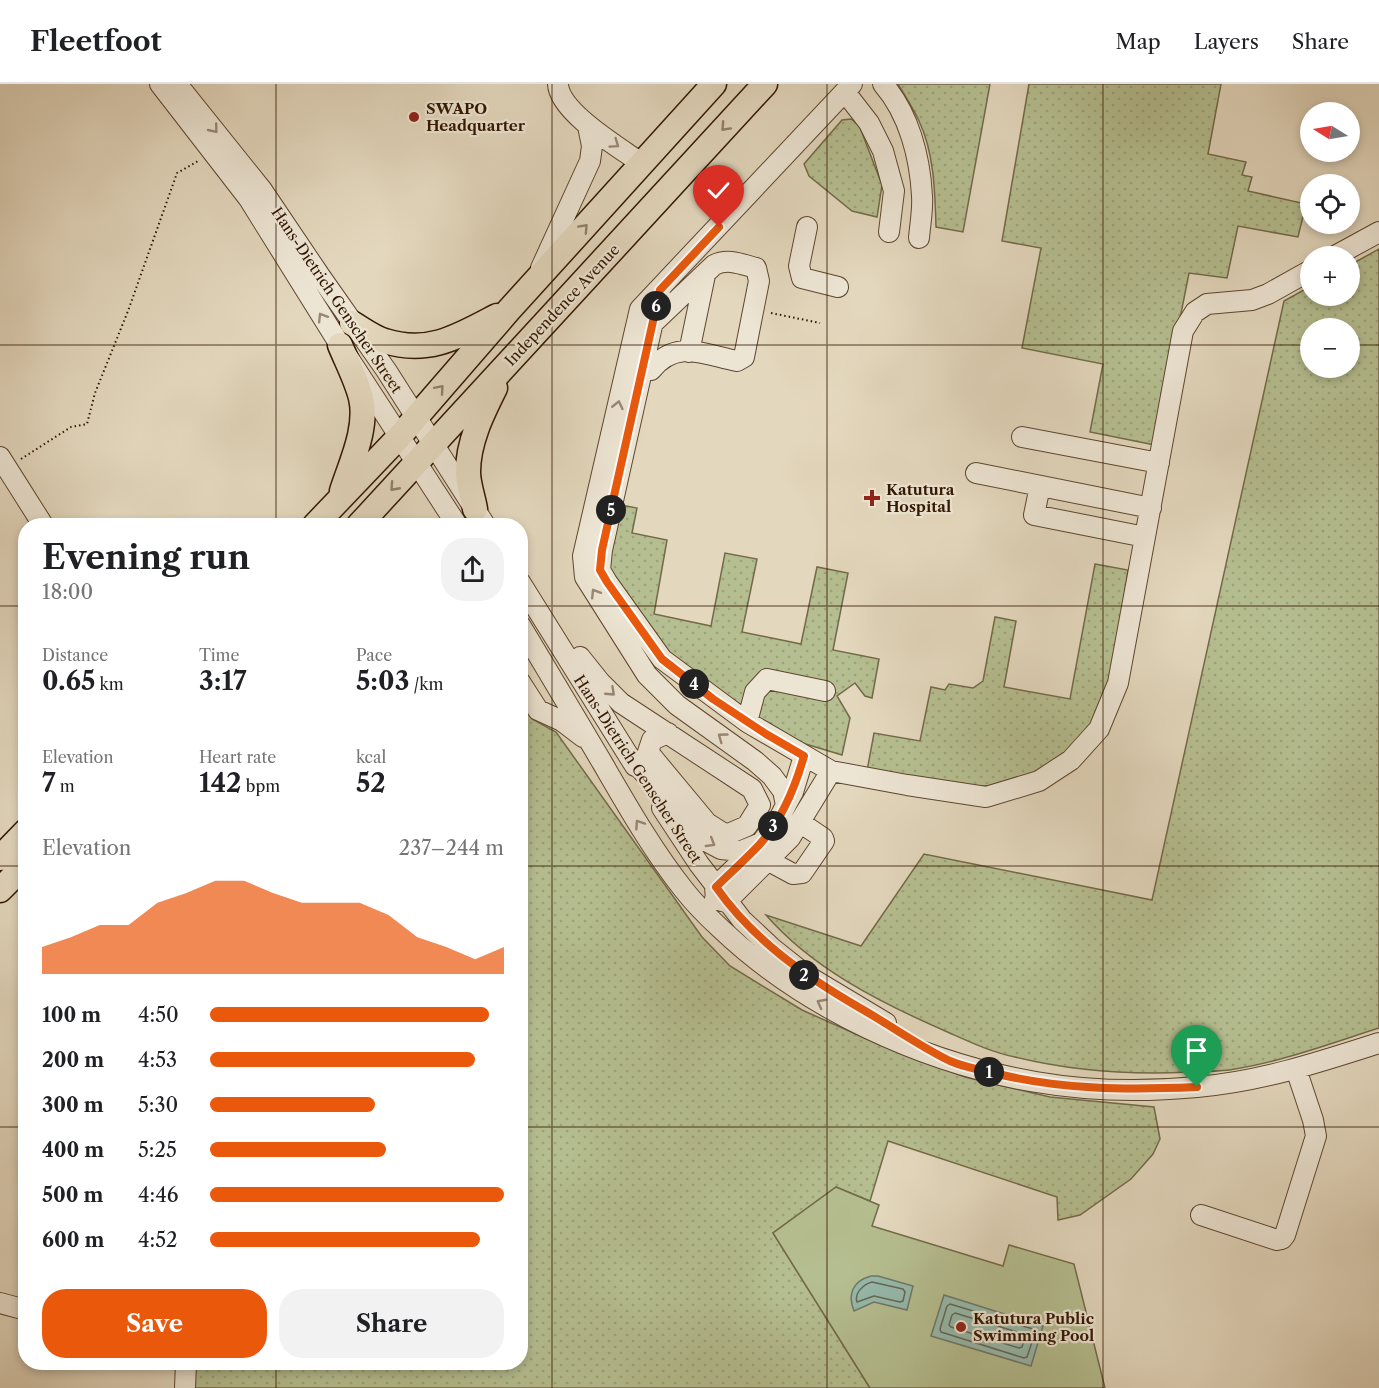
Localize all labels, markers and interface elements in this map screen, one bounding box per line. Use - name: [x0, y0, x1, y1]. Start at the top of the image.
- text: Fleetfoot: [30, 24, 162, 58]
- text: Map: [1116, 29, 1161, 54]
- text: Layers: [1194, 29, 1259, 54]
- text: Share: [1292, 29, 1349, 54]
- place label: SWAPO Headquarter: [426, 99, 526, 135]
- north arrow: [1300, 102, 1360, 162]
- map controls: [1300, 102, 1360, 378]
- marker: SWAPO Headquarter: [407, 110, 421, 124]
- one-way arrow: [721, 120, 732, 131]
- one-way arrow: [207, 122, 218, 133]
- one-way arrow: [608, 137, 619, 148]
- pin: [693, 165, 744, 227]
- icon: check: [702, 174, 735, 207]
- button: locate: [1300, 174, 1360, 234]
- street label: Hans-Dietrich Genscher Street: [267, 203, 407, 397]
- one-way arrow: [577, 225, 588, 235]
- street label: Independence Avenue: [501, 240, 623, 370]
- button: +: [1300, 246, 1360, 306]
- pin: 6: [641, 291, 671, 321]
- text: 6: [651, 296, 661, 316]
- one-way arrow: [318, 313, 330, 323]
- button: −: [1300, 318, 1360, 378]
- one-way arrow: [433, 385, 444, 396]
- one-way arrow: [611, 400, 624, 410]
- one-way arrow: [390, 480, 401, 491]
- place label: Katutura Hospital: [886, 480, 955, 516]
- marker: Katutura Hospital: [863, 489, 881, 507]
- pin: 5: [596, 495, 626, 525]
- text: 5: [607, 500, 615, 520]
- text: Evening run: [42, 537, 250, 578]
- button: share: [441, 538, 504, 601]
- text: 18:00: [42, 580, 93, 604]
- one-way arrow: [591, 589, 602, 600]
- text: Distance: [42, 645, 108, 665]
- text: Time: [199, 645, 239, 665]
- text: Pace: [356, 645, 392, 665]
- text: 0.65: [42, 665, 95, 697]
- text: 3:17: [199, 665, 247, 697]
- text: 5:03: [356, 665, 409, 697]
- pin: 4: [679, 669, 709, 699]
- street label: Hans-Dietrich Genscher Street: [570, 671, 706, 867]
- text: km: [95, 674, 124, 694]
- text: /km: [409, 674, 444, 694]
- text: 4: [689, 674, 699, 694]
- one-way arrow: [603, 685, 614, 696]
- one-way arrow: [718, 733, 729, 744]
- text: Elevation: [42, 747, 113, 767]
- text: Heart rate: [199, 747, 276, 767]
- text: kcal: [356, 747, 386, 767]
- text: 7: [42, 767, 56, 799]
- text: 142: [199, 767, 241, 799]
- text: 52: [356, 767, 386, 799]
- text: m: [56, 776, 75, 796]
- text: bpm: [241, 776, 280, 796]
- pin: 3: [758, 811, 788, 841]
- text: 3: [768, 816, 778, 836]
- one-way arrow: [635, 820, 646, 831]
- text: Elevation: [42, 836, 131, 860]
- text: 237–244 m: [399, 836, 504, 860]
- one-way arrow: [705, 836, 715, 848]
- pin: 2: [789, 960, 819, 990]
- text: 2: [799, 965, 809, 985]
- one-way arrow: [817, 999, 827, 1010]
- text: 100 m: [42, 1003, 101, 1027]
- text: 4:50: [138, 1003, 179, 1027]
- pin: [1171, 1025, 1222, 1087]
- icon: arrive: [1180, 1034, 1213, 1067]
- text: 200 m: [42, 1048, 104, 1072]
- text: 4:53: [138, 1048, 177, 1072]
- pin: 1: [974, 1057, 1004, 1087]
- text: 1: [985, 1062, 993, 1082]
- text: 300 m: [42, 1093, 104, 1117]
- text: 5:30: [138, 1093, 178, 1117]
- text: 400 m: [42, 1138, 104, 1162]
- text: 5:25: [138, 1138, 177, 1162]
- text: 500 m: [42, 1183, 103, 1207]
- text: 4:46: [138, 1183, 178, 1207]
- text: 600 m: [42, 1228, 104, 1252]
- text: 4:52: [138, 1228, 178, 1252]
- button: Save: [42, 1289, 267, 1358]
- button: Share: [279, 1289, 504, 1358]
- place label: Katutura Public Swimming Pool: [973, 1309, 1094, 1345]
- marker: Katutura Public Swimming Pool: [954, 1320, 968, 1334]

